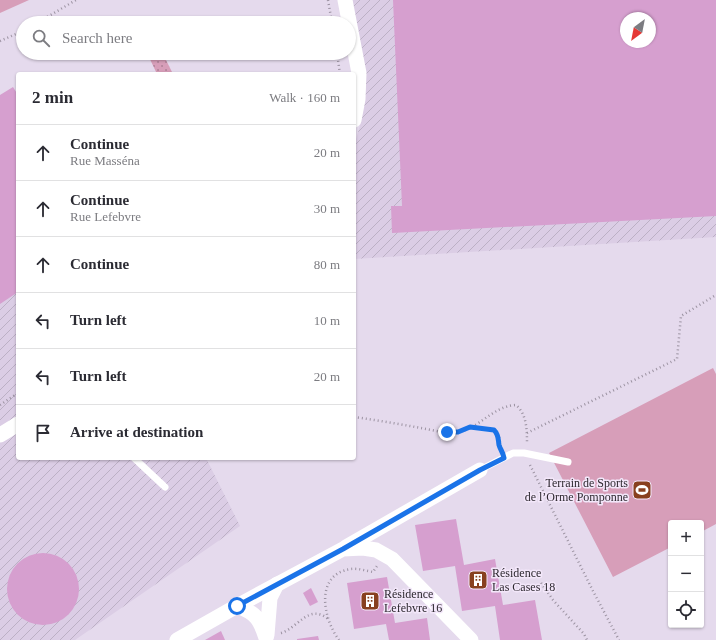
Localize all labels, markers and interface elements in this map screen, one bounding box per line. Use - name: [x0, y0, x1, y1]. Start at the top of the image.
- north arrow: [620, 12, 656, 48]
- search box: [16, 16, 356, 60]
- icon: search: [30, 27, 52, 49]
- text: Search here: [62, 30, 132, 46]
- text: 2 min: [32, 88, 73, 107]
- text: Walk · 160 m: [269, 90, 340, 105]
- text: Continue: [70, 136, 129, 152]
- icon: ahead: [32, 142, 54, 164]
- text: 20 m: [314, 145, 340, 160]
- text: Rue Masséna: [70, 153, 140, 168]
- text: Continue: [70, 192, 129, 208]
- icon: ahead: [32, 198, 54, 220]
- text: 30 m: [314, 201, 340, 216]
- text: Rue Lefebvre: [70, 209, 141, 224]
- icon: ahead: [32, 254, 54, 276]
- text: Continue: [70, 256, 129, 272]
- text: 80 m: [314, 257, 340, 272]
- icon: left: [32, 310, 54, 332]
- text: Turn left: [70, 312, 127, 328]
- text: 10 m: [314, 313, 340, 328]
- icon: left: [32, 366, 54, 388]
- text: Turn left: [70, 368, 127, 384]
- text: 20 m: [314, 369, 340, 384]
- icon: arrive: [32, 422, 54, 444]
- route end: [438, 423, 456, 441]
- text: Arrive at destination: [70, 424, 203, 440]
- place label: Terrain de Sports de l’Orme Pomponne: [525, 476, 628, 504]
- sports icon: Terrain de Sports de l’Orme Pomponne: [631, 479, 653, 501]
- map controls: [668, 520, 704, 628]
- button: +: [668, 520, 704, 556]
- button: −: [668, 556, 704, 592]
- place label: Résidence Las Cases 18: [492, 566, 555, 594]
- building icon: Résidence Las Cases 18: [467, 569, 489, 591]
- place label: Résidence Lefebvre 16: [384, 587, 442, 615]
- building icon: Résidence Lefebvre 16: [359, 590, 381, 612]
- button: locate: [668, 592, 704, 628]
- route start: [228, 597, 246, 615]

